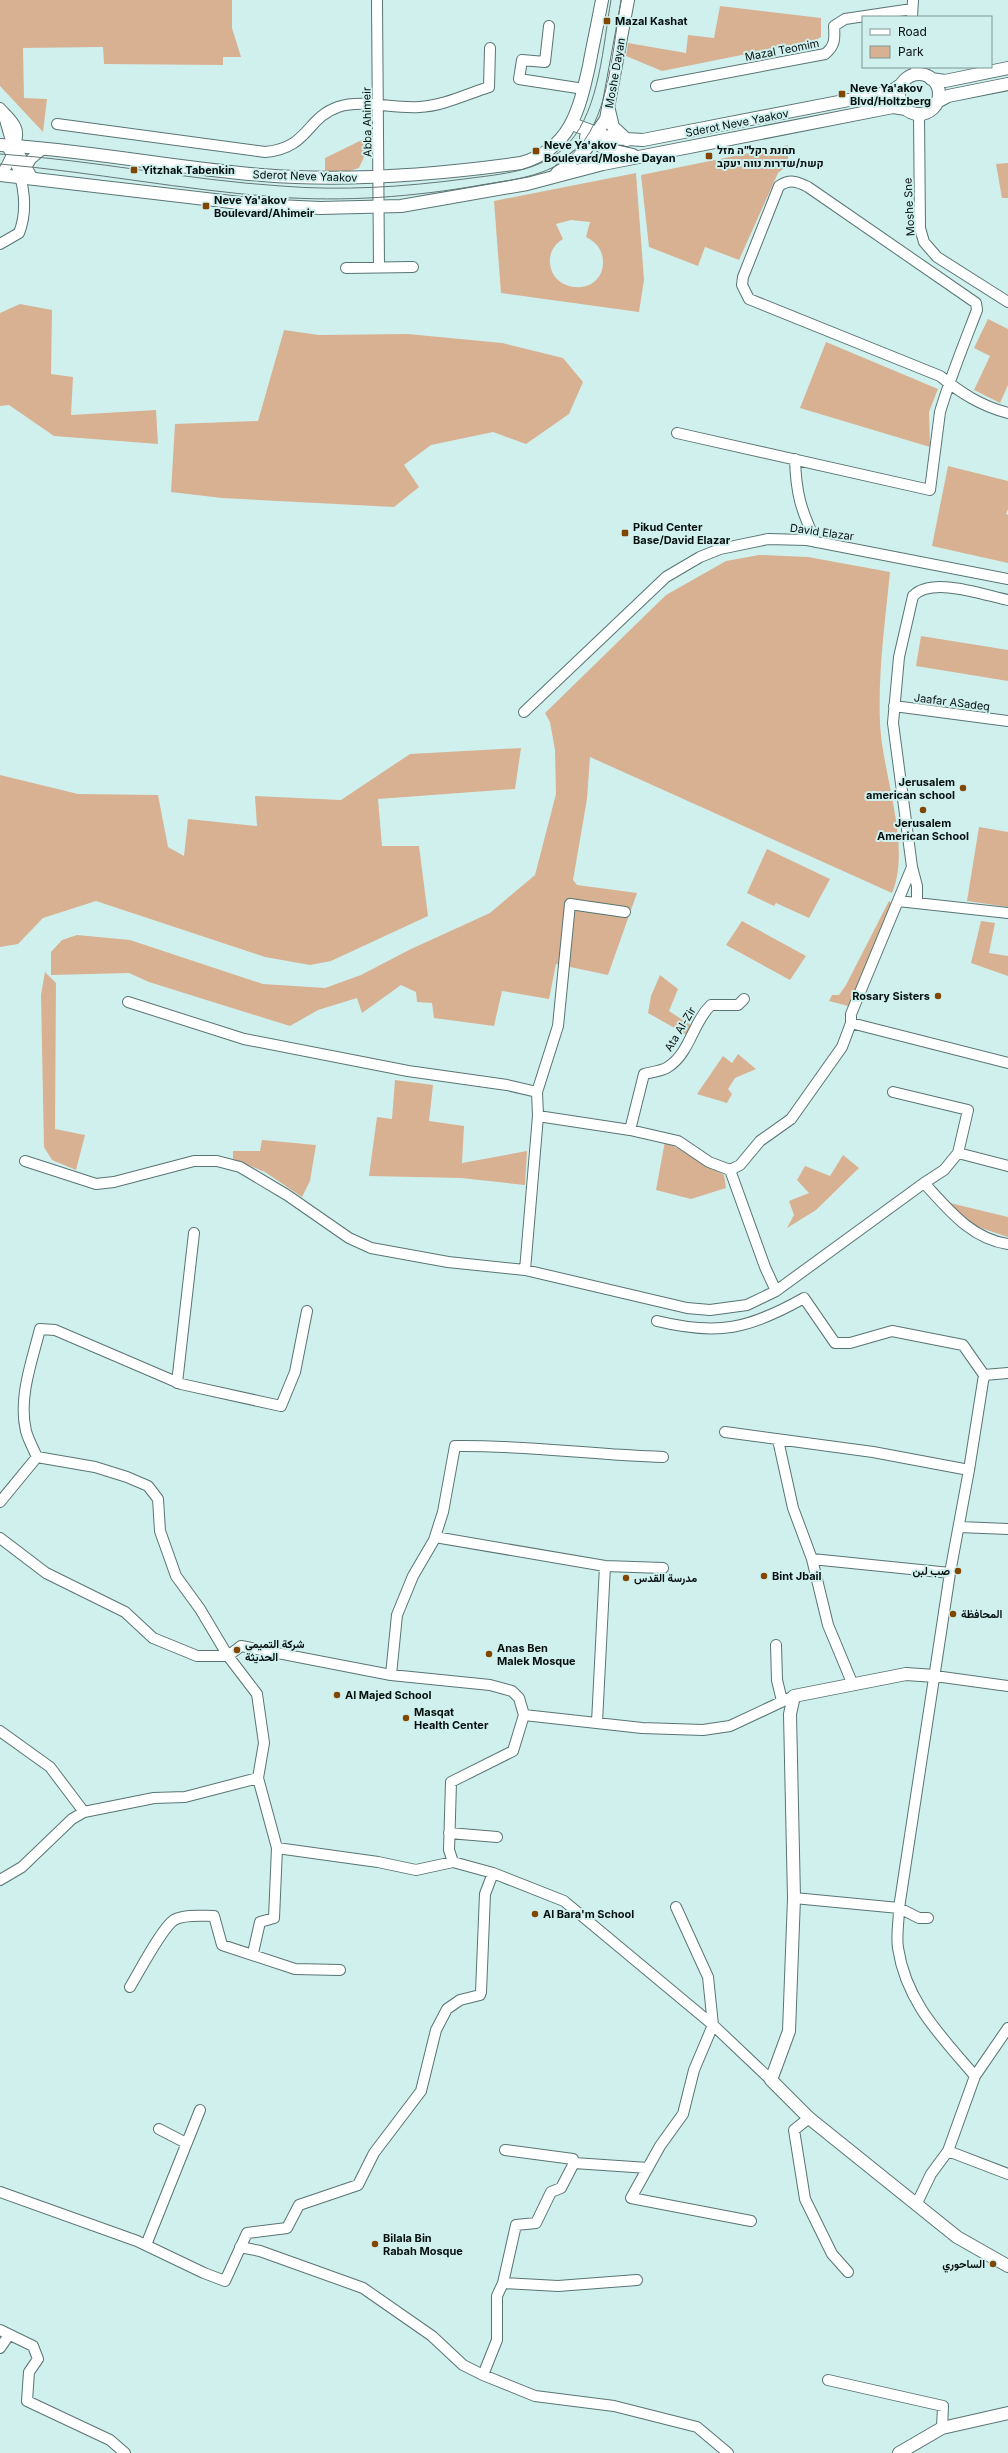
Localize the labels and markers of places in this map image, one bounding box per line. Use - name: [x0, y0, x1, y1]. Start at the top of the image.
- place label: Mazal Kashat: [615, 14, 688, 28]
- marker: Mazal Kashat: [602, 16, 612, 26]
- place label: Neve Ya'akov Blvd/Holtzberg: [850, 81, 931, 108]
- marker: Neve Ya'akov Blvd/Holtzberg: [837, 89, 847, 99]
- place label: Neve Ya'akov Boulevard/Moshe Dayan: [544, 138, 676, 165]
- place label: תחנת רקל״ה מזל קשת/שדרות נווה יעקב: [717, 143, 824, 170]
- marker: Neve Ya'akov Boulevard/Moshe Dayan: [531, 146, 541, 156]
- marker: תחנת רקל״ה מזל קשת/שדרות נווה יעקב: [704, 151, 714, 161]
- place label: Yitzhak Tabenkin: [142, 163, 235, 177]
- marker: Yitzhak Tabenkin: [129, 165, 139, 175]
- place label: Neve Ya'akov Boulevard/Ahimeir: [214, 193, 315, 220]
- marker: Neve Ya'akov Boulevard/Ahimeir: [201, 201, 211, 211]
- place label: Pikud Center Base/David Elazar: [633, 520, 731, 547]
- marker: Pikud Center Base/David Elazar: [620, 528, 630, 538]
- place label: Jerusalem american school: [866, 775, 955, 802]
- marker: Jerusalem american school: [958, 783, 968, 793]
- marker: Jerusalem American School: [918, 805, 928, 815]
- place label: Jerusalem American School: [877, 816, 969, 843]
- place label: Rosary Sisters: [852, 989, 930, 1003]
- marker: Rosary Sisters: [933, 991, 943, 1001]
- place label: صب لبن: [913, 1564, 950, 1578]
- marker: صب لبن: [953, 1566, 963, 1576]
- place label: Bint Jbail: [772, 1569, 822, 1583]
- place label: مدرسة القدس: [634, 1571, 697, 1585]
- marker: Bint Jbail: [759, 1571, 769, 1581]
- marker: مدرسة القدس: [621, 1573, 631, 1583]
- place label: المحافظة: [961, 1607, 1003, 1621]
- marker: المحافظة: [948, 1609, 958, 1619]
- place label: شركة التميمي الحديثة: [245, 1637, 305, 1664]
- place label: Anas Ben Malek Mosque: [497, 1641, 576, 1668]
- marker: شركة التميمي الحديثة: [232, 1645, 242, 1655]
- marker: Anas Ben Malek Mosque: [484, 1649, 494, 1659]
- place label: Al Majed School: [345, 1688, 432, 1702]
- marker: Al Majed School: [332, 1690, 342, 1700]
- place label: Masqat Health Center: [414, 1705, 489, 1732]
- marker: Masqat Health Center: [401, 1713, 411, 1723]
- place label: Al Bara'm School: [543, 1907, 634, 1921]
- marker: Al Bara'm School: [530, 1909, 540, 1919]
- place label: Bilala Bin Rabah Mosque: [383, 2231, 463, 2258]
- marker: Bilala Bin Rabah Mosque: [370, 2239, 380, 2249]
- place label: الساحوري: [942, 2257, 985, 2273]
- marker: الساحوري: [988, 2259, 998, 2269]

